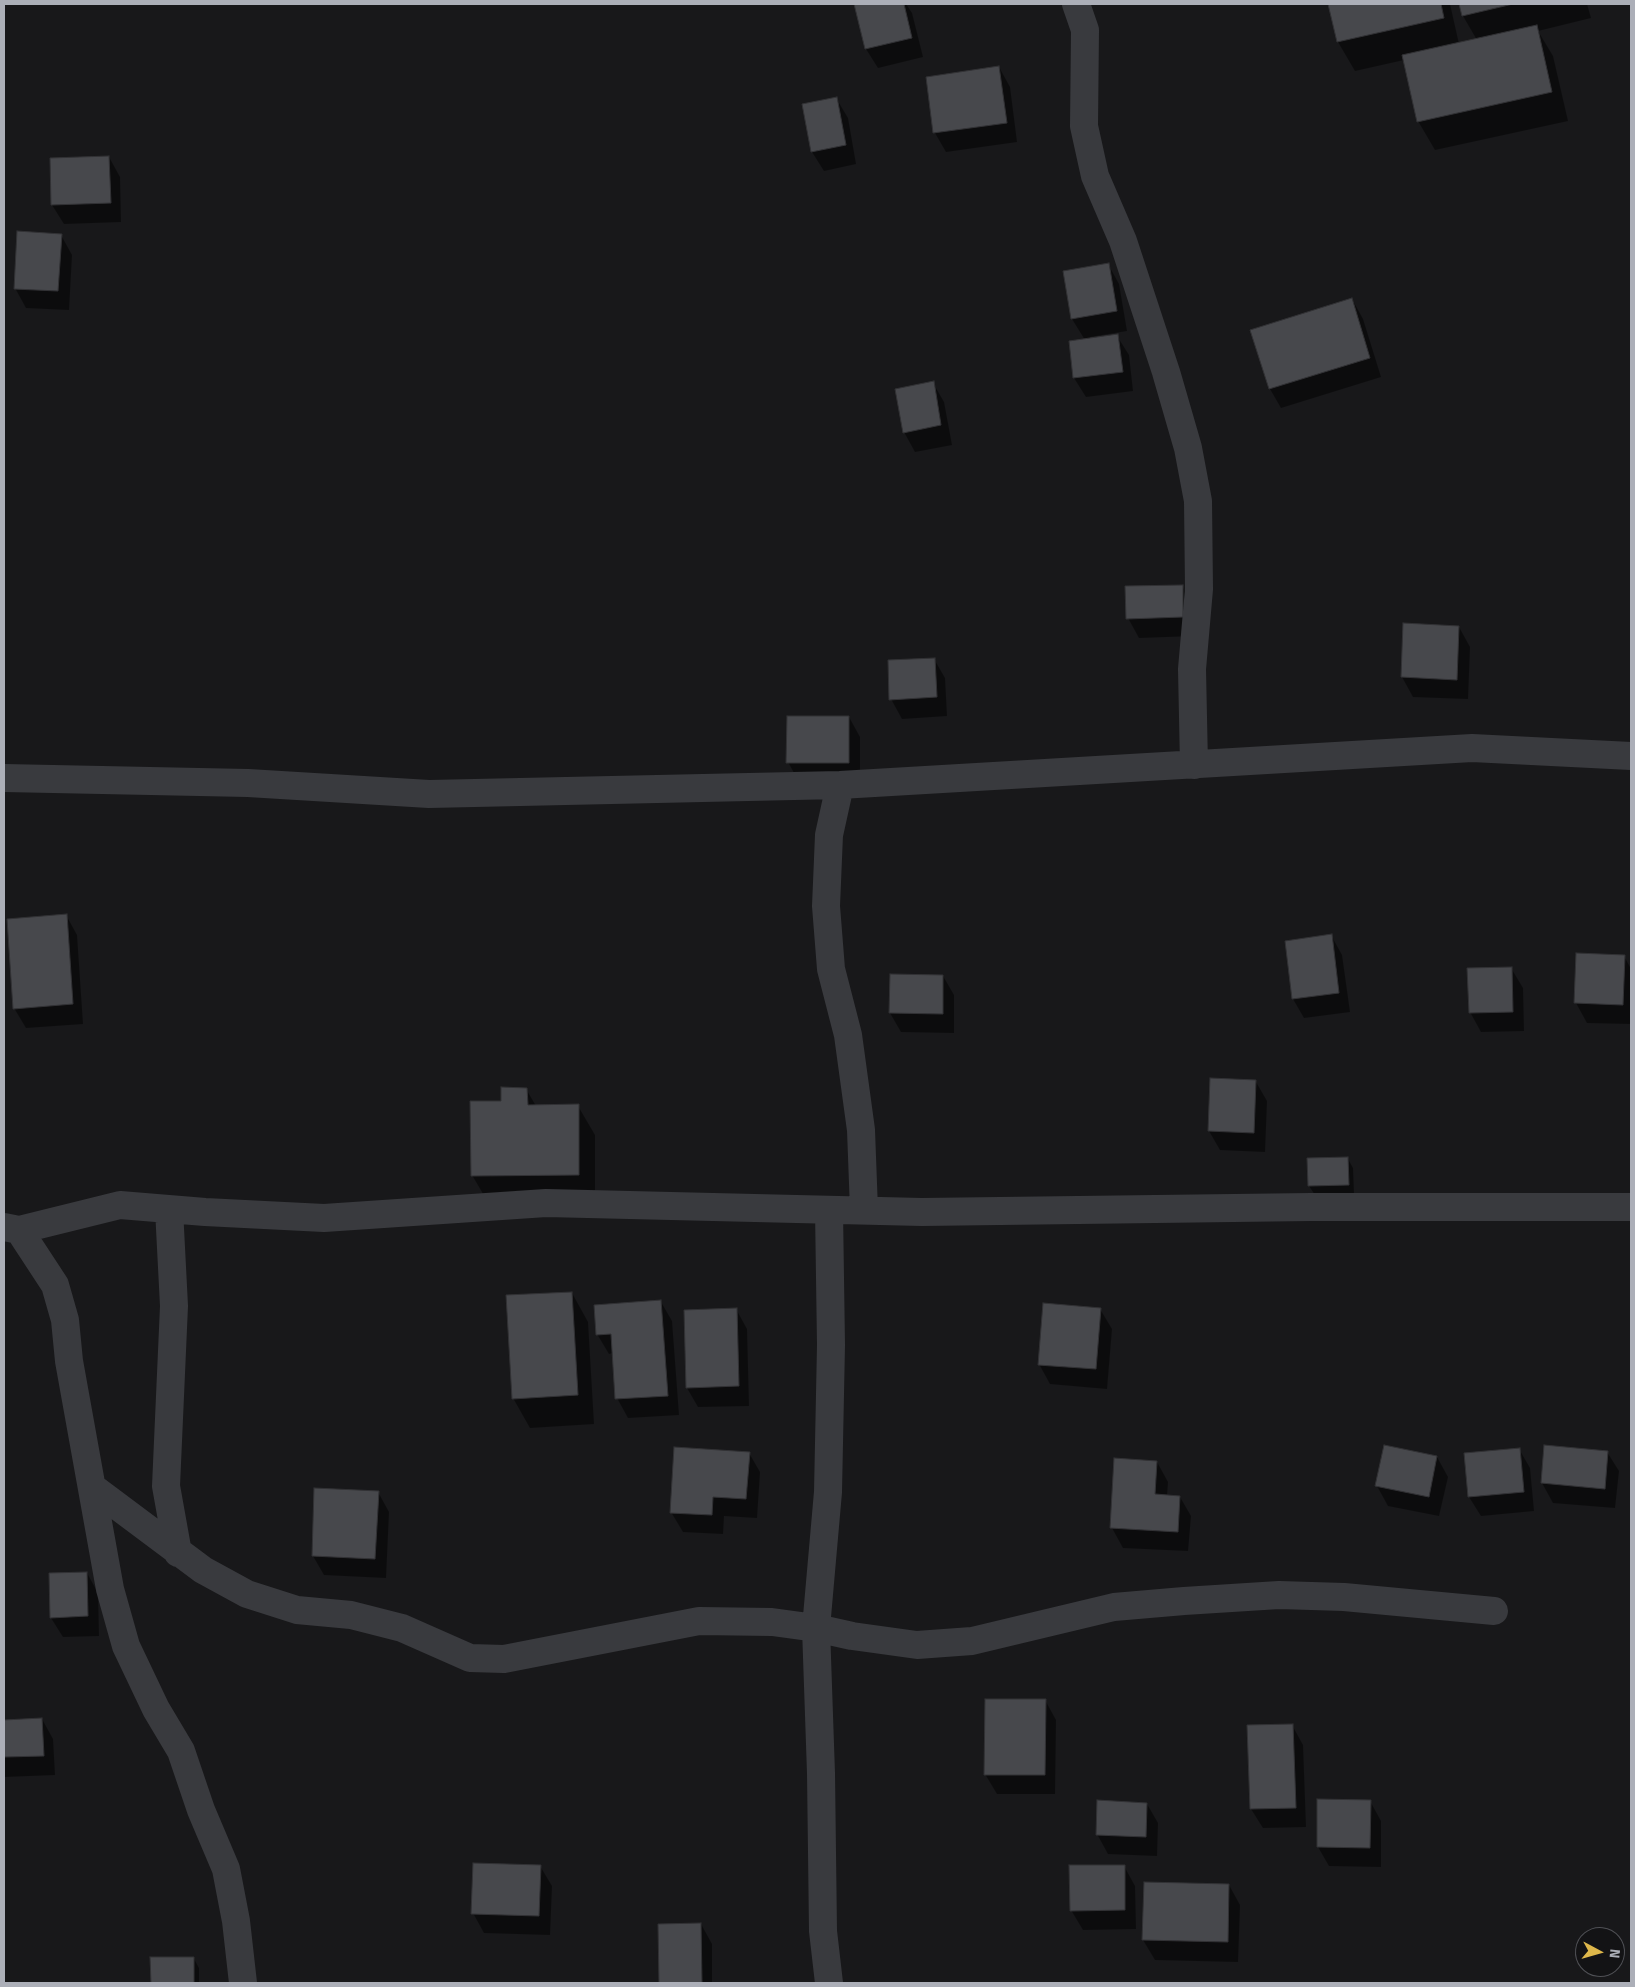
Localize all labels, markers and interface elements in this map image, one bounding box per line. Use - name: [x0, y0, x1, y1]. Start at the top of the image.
- north arrow: [1575, 1927, 1625, 1977]
- text: N: [1605, 1948, 1623, 1959]

